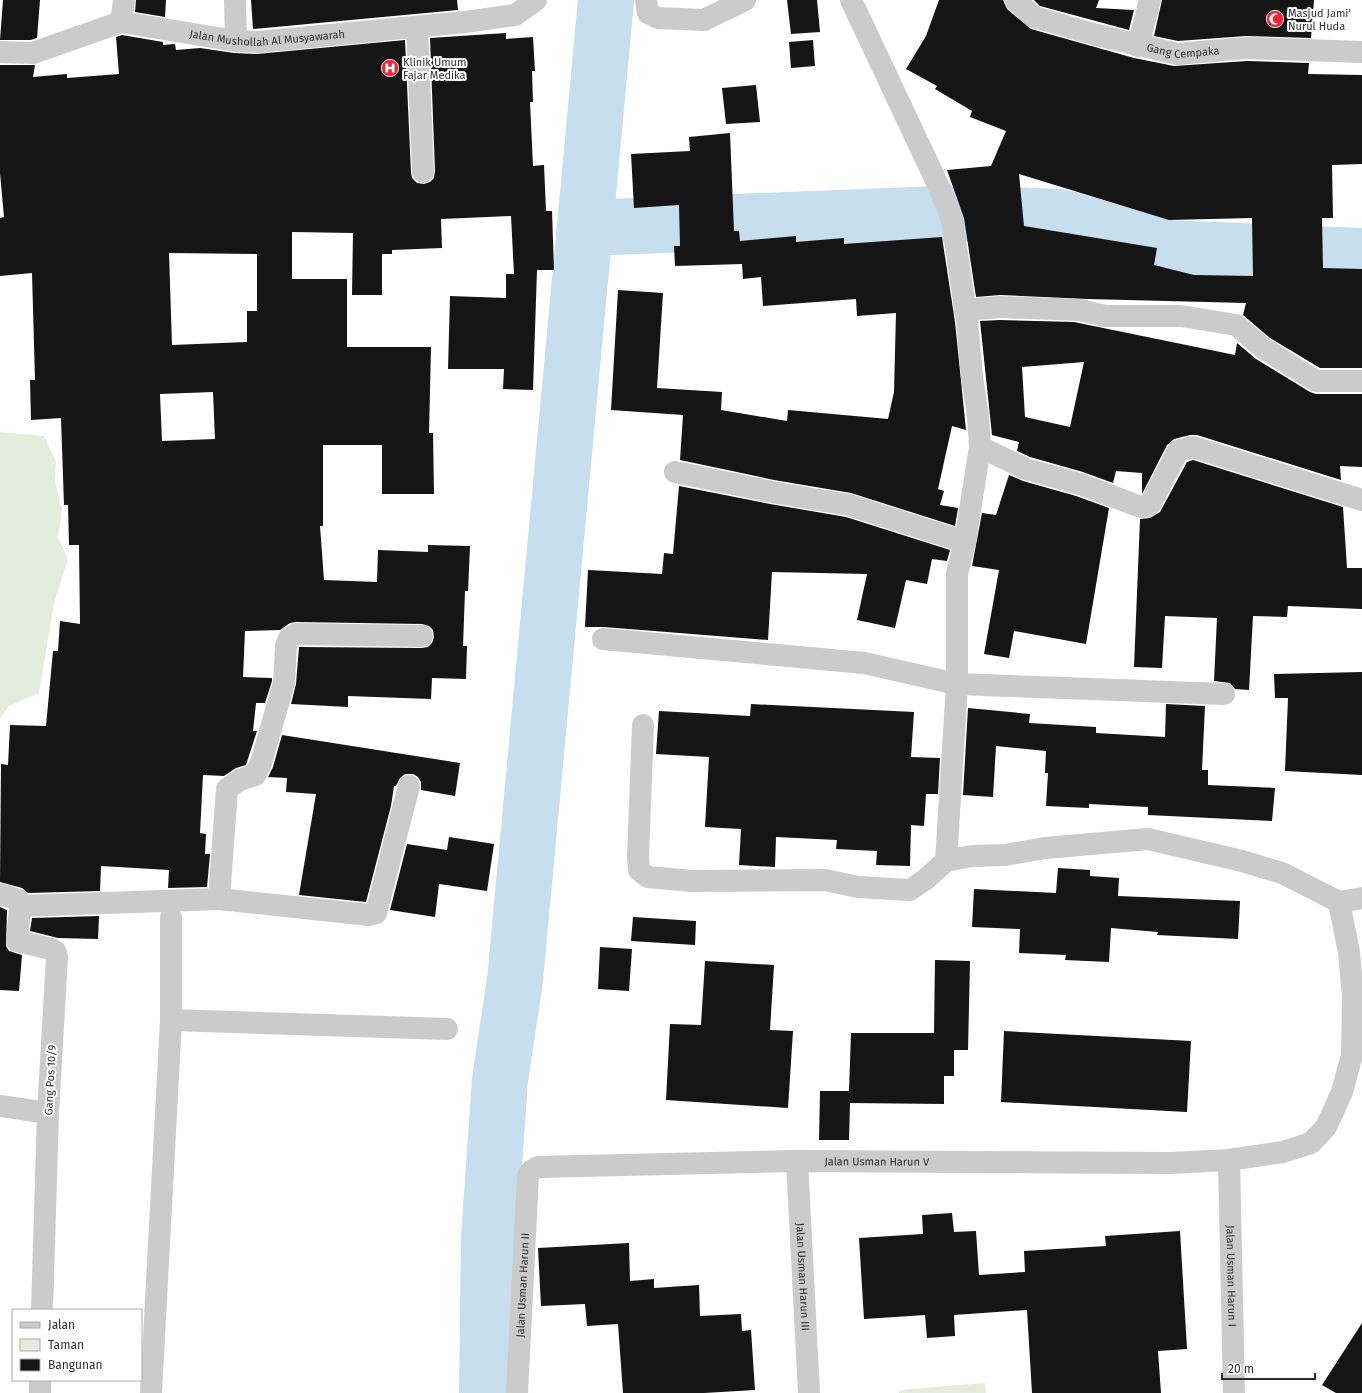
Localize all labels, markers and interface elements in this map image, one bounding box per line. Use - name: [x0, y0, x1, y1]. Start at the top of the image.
- place label: Masjud Jami' Nurul Huda: [1288, 7, 1351, 33]
- mosque icon: Masjud Jami' Nurul Huda: [1265, 9, 1285, 29]
- street label: Jalan Mushollah Al Musyawarah: [189, 27, 345, 49]
- street label: Gang Cempaka: [1145, 41, 1220, 61]
- place label: Klinik Umum Fajar Medika: [403, 56, 466, 82]
- hospital icon: Klinik Umum Fajar Medika: [380, 58, 400, 78]
- street label: Gang Pos 10/9: [42, 1044, 59, 1116]
- street label: Jalan Usman Harun V: [824, 1155, 930, 1169]
- street label: Jalan Usman Harun III: [793, 1223, 812, 1331]
- street label: Jalan Usman Harun I: [1223, 1225, 1239, 1327]
- street label: Jalan Usman Harun II: [514, 1232, 532, 1338]
- legend: [12, 1309, 142, 1381]
- text: Jalan: [48, 1318, 75, 1332]
- text: Taman: [48, 1338, 84, 1352]
- scale bar: [1222, 1355, 1315, 1381]
- text: Bangunan: [48, 1358, 103, 1372]
- text: 20 m: [1228, 1362, 1254, 1376]

